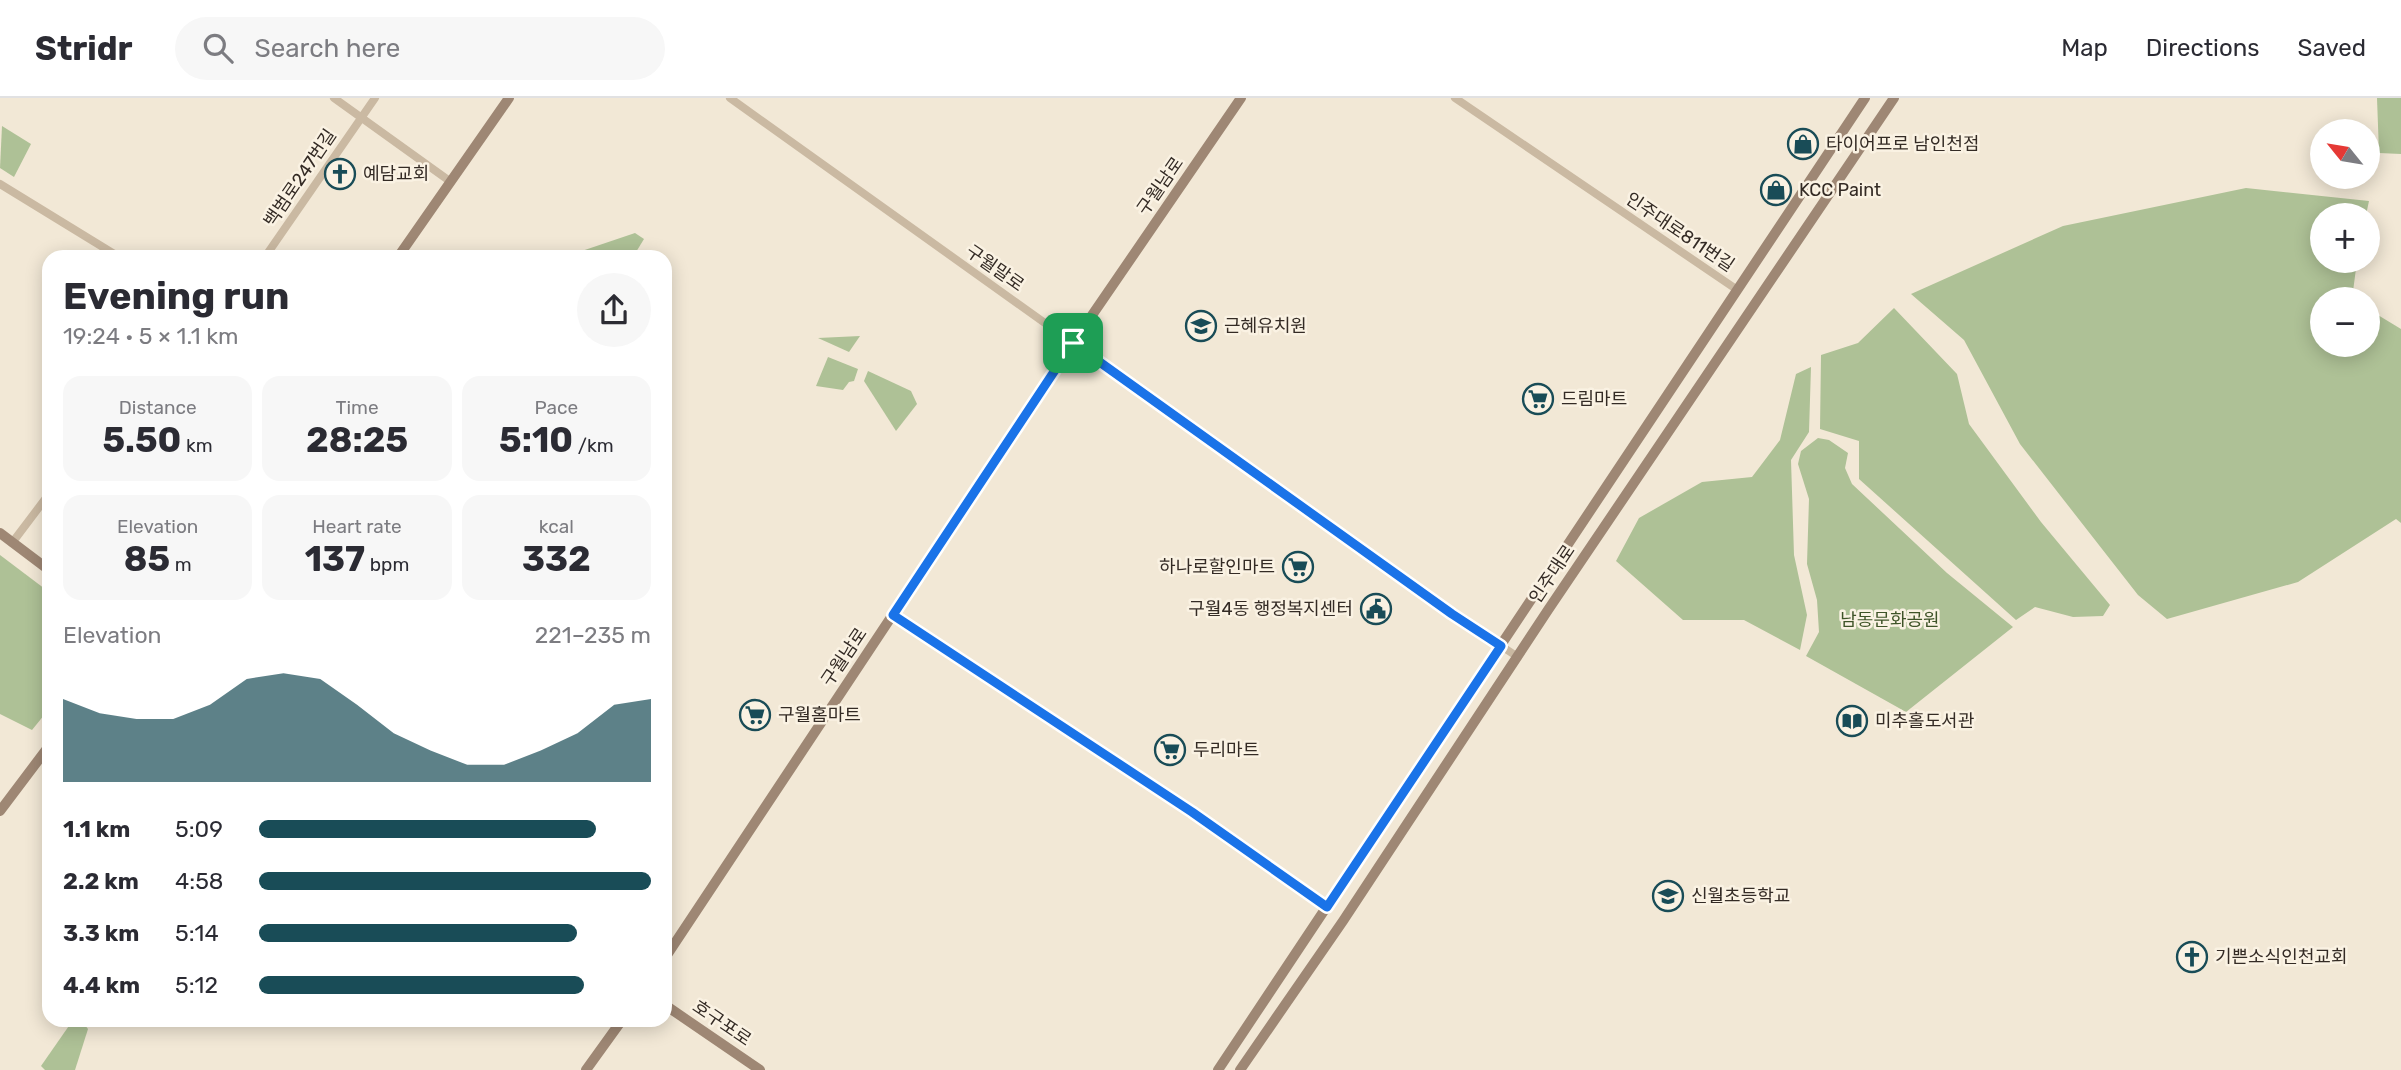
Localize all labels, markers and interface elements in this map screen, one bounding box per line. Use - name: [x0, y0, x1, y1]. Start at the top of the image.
- search box: [175, 17, 665, 80]
- text: Stridr: [35, 29, 133, 68]
- icon: search: [199, 29, 237, 67]
- text: Search here: [255, 33, 400, 64]
- text: Map: [2061, 34, 2108, 62]
- text: Directions: [2146, 34, 2259, 62]
- text: Saved: [2297, 34, 2366, 62]
- north arrow: [2310, 119, 2380, 189]
- map controls: [2310, 119, 2380, 357]
- street label: 백범로247번길: [259, 125, 341, 231]
- shop icon: 타이어프로 남인천점: [1786, 127, 1820, 161]
- place label: 타이어프로 남인천점: [1826, 133, 1979, 155]
- street label: 구월남로: [1132, 153, 1188, 219]
- church icon: 예담교회: [323, 157, 357, 191]
- place label: 예담교회: [363, 163, 429, 185]
- shop icon: KCC Paint: [1759, 173, 1793, 207]
- place label: KCC Paint: [1799, 179, 1881, 201]
- street label: 인주대로811번길: [1622, 188, 1738, 276]
- button: +: [2310, 203, 2380, 273]
- street label: 구월말로: [962, 240, 1028, 296]
- text: Evening run: [63, 273, 289, 319]
- button: share: [577, 273, 651, 347]
- button: −: [2310, 287, 2380, 357]
- school or university icon: 근혜유치원: [1184, 309, 1218, 343]
- pin: [1043, 313, 1103, 373]
- place label: 근혜유치원: [1224, 315, 1307, 337]
- text: 19:24 · 5 × 1.1 km: [63, 322, 238, 350]
- icon: arrive: [1054, 324, 1092, 362]
- supermarket icon: 드림마트: [1521, 382, 1555, 416]
- place label: 드림마트: [1561, 388, 1627, 410]
- text: Distance: [119, 396, 197, 419]
- text: Time: [335, 396, 379, 419]
- text: Pace: [535, 396, 578, 419]
- text: 5.50: [103, 419, 181, 461]
- text: 28:25: [306, 419, 408, 461]
- text: 5:10: [499, 419, 573, 461]
- text: km: [181, 434, 213, 457]
- text: /km: [573, 434, 614, 457]
- text: Elevation: [117, 515, 198, 538]
- text: Heart rate: [312, 515, 402, 538]
- text: kcal: [539, 515, 574, 538]
- text: 85: [124, 538, 170, 580]
- text: 137: [305, 538, 365, 580]
- text: 332: [522, 538, 591, 580]
- street label: 인주대로: [1524, 540, 1580, 608]
- supermarket icon: 하나로할인마트: [1281, 550, 1315, 584]
- text: m: [170, 553, 192, 576]
- text: bpm: [365, 553, 409, 576]
- place label: 하나로할인마트: [1159, 556, 1275, 578]
- public building icon: 구월4동 행정복지센터: [1359, 592, 1393, 626]
- place label: 구월4동 행정복지센터: [1188, 598, 1353, 620]
- park label: 남동문화공원: [1840, 609, 1940, 631]
- text: Elevation: [63, 621, 162, 649]
- text: 221–235 m: [535, 621, 651, 649]
- street label: 구월남로: [816, 623, 872, 691]
- supermarket icon: 구월홈마트: [738, 698, 772, 732]
- place label: 구월홈마트: [778, 704, 861, 726]
- library icon: 미추홀도서관: [1835, 704, 1869, 738]
- place label: 미추홀도서관: [1875, 710, 1975, 732]
- supermarket icon: 두리마트: [1153, 733, 1187, 767]
- place label: 두리마트: [1193, 739, 1259, 761]
- text: 1.1 km: [63, 815, 130, 843]
- text: 5:09: [175, 815, 223, 843]
- text: 2.2 km: [63, 867, 139, 895]
- text: 4:58: [175, 867, 223, 895]
- school or university icon: 신월초등학교: [1651, 879, 1685, 913]
- place label: 신월초등학교: [1691, 885, 1790, 907]
- text: 3.3 km: [63, 919, 139, 947]
- text: 5:14: [175, 919, 219, 947]
- church icon: 기쁜소식인천교회: [2175, 940, 2209, 974]
- place label: 기쁜소식인천교회: [2215, 946, 2347, 968]
- text: 4.4 km: [63, 971, 140, 999]
- text: 5:12: [175, 971, 218, 999]
- street label: 호구포로: [688, 995, 756, 1051]

